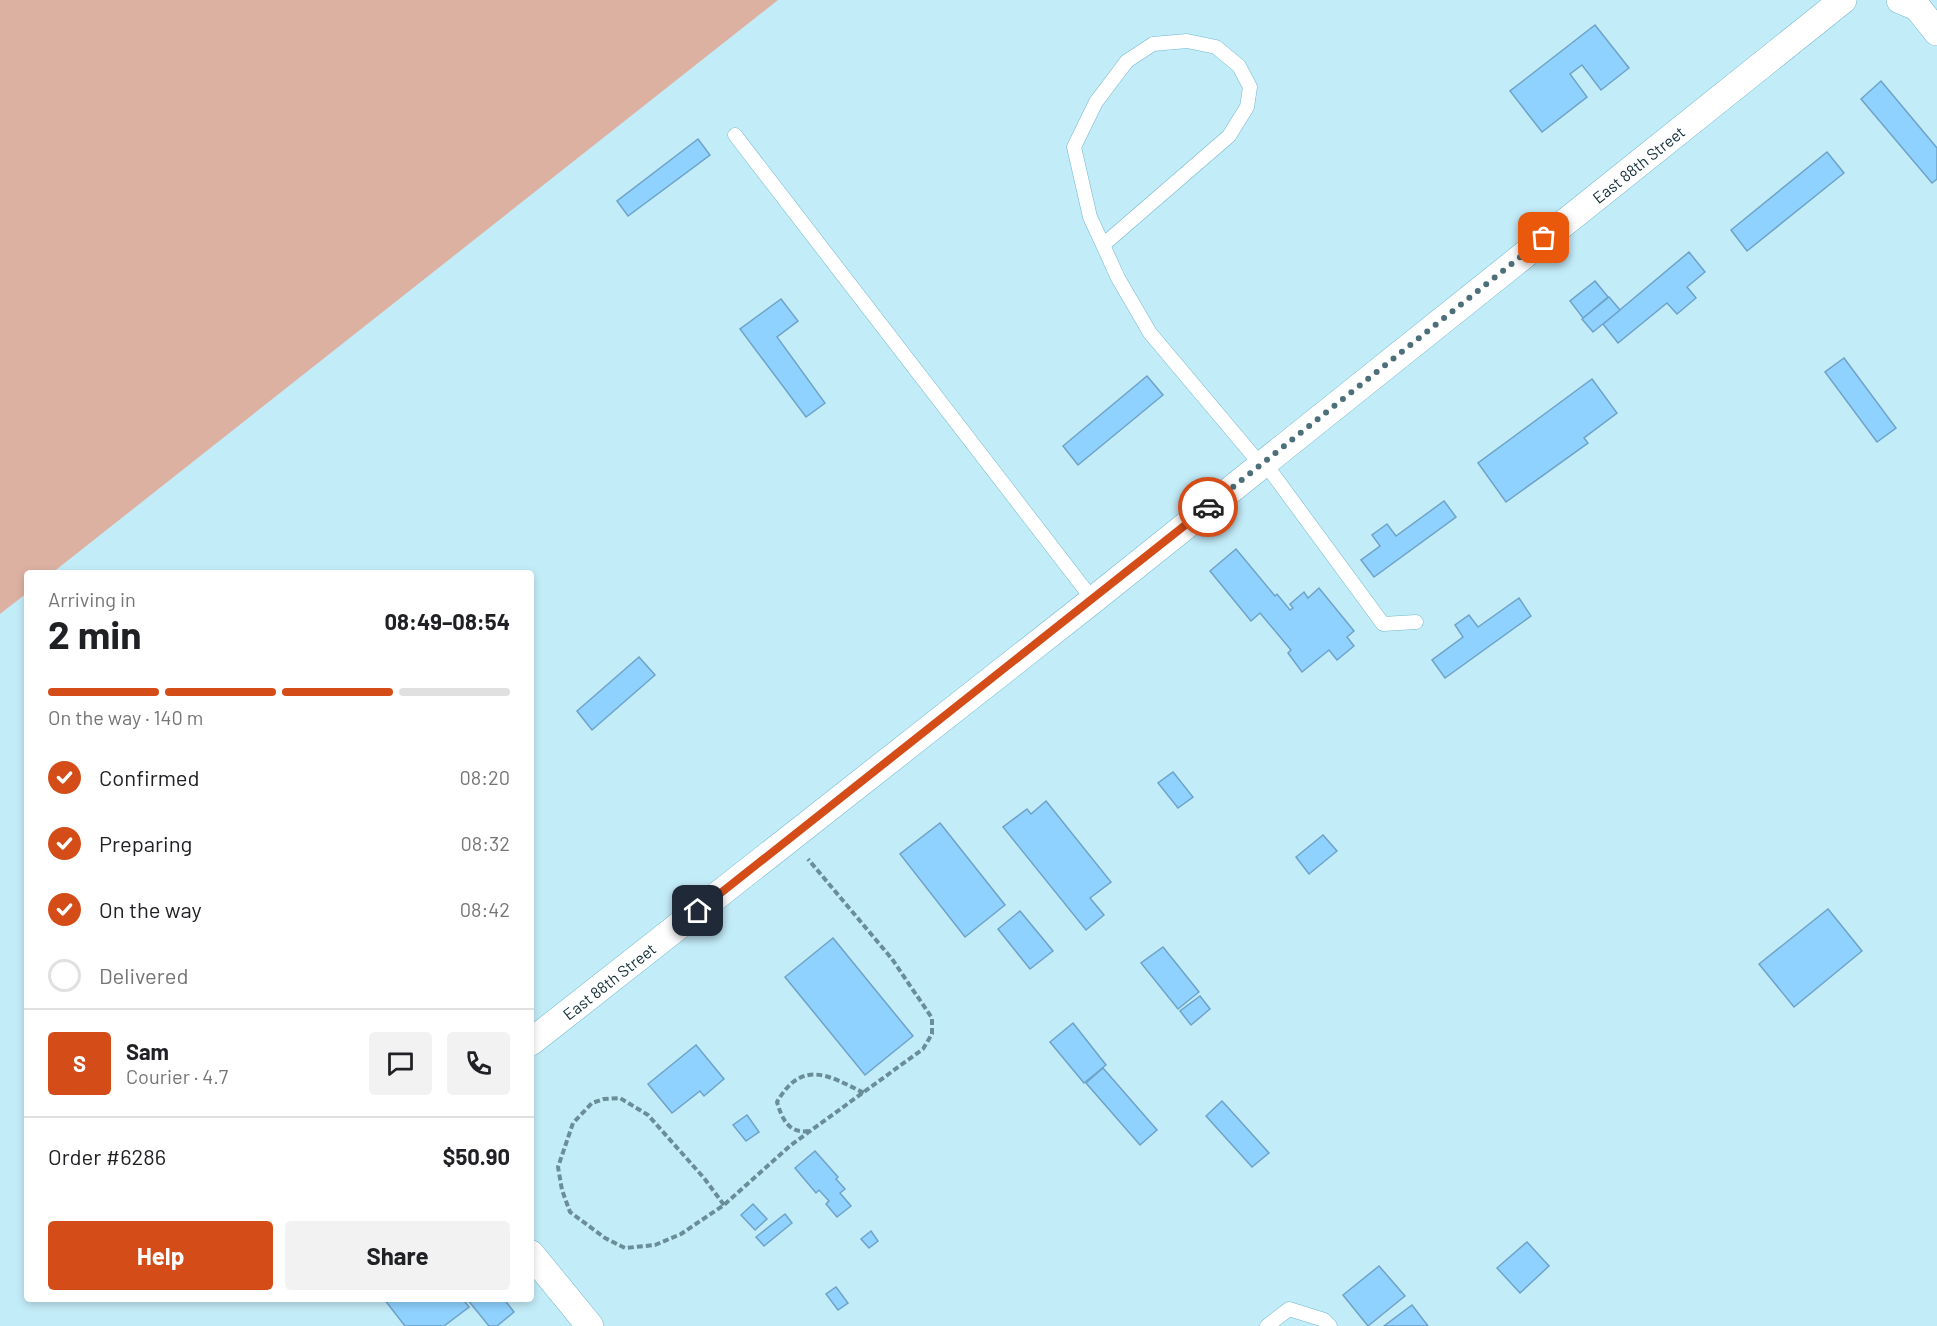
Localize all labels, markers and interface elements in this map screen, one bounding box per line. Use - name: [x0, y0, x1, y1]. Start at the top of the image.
- street label: East 88th Street: [1588, 121, 1688, 207]
- pin: [1518, 212, 1569, 263]
- icon: bag: [1527, 221, 1560, 254]
- courier: [1178, 477, 1238, 537]
- icon: car: [1192, 491, 1225, 524]
- text: Arriving in: [48, 587, 136, 611]
- text: 08:49–08:54: [384, 608, 510, 634]
- text: 2 min: [48, 610, 141, 657]
- text: On the way · 140 m: [48, 705, 203, 729]
- icon: check: [48, 761, 81, 794]
- text: Confirmed: [99, 764, 199, 790]
- text: 08:20: [459, 765, 510, 789]
- icon: check: [48, 827, 81, 860]
- text: Preparing: [99, 830, 192, 856]
- text: 08:32: [460, 831, 510, 855]
- pin: [672, 885, 723, 936]
- icon: check: [48, 893, 81, 926]
- icon: home: [681, 894, 714, 927]
- text: On the way: [99, 896, 202, 922]
- text: 08:42: [460, 897, 510, 921]
- street label: East 88th Street: [559, 939, 659, 1023]
- text: Delivered: [99, 962, 188, 988]
- button: chat: [369, 1032, 432, 1095]
- button: phone: [447, 1032, 510, 1095]
- text: Sam: [126, 1038, 169, 1064]
- text: S: [73, 1050, 86, 1076]
- text: Courier · 4.7: [126, 1064, 228, 1088]
- text: Order #6286: [48, 1143, 166, 1169]
- text: $50.90: [443, 1143, 510, 1169]
- button: Help: [48, 1221, 273, 1290]
- button: Share: [285, 1221, 510, 1290]

